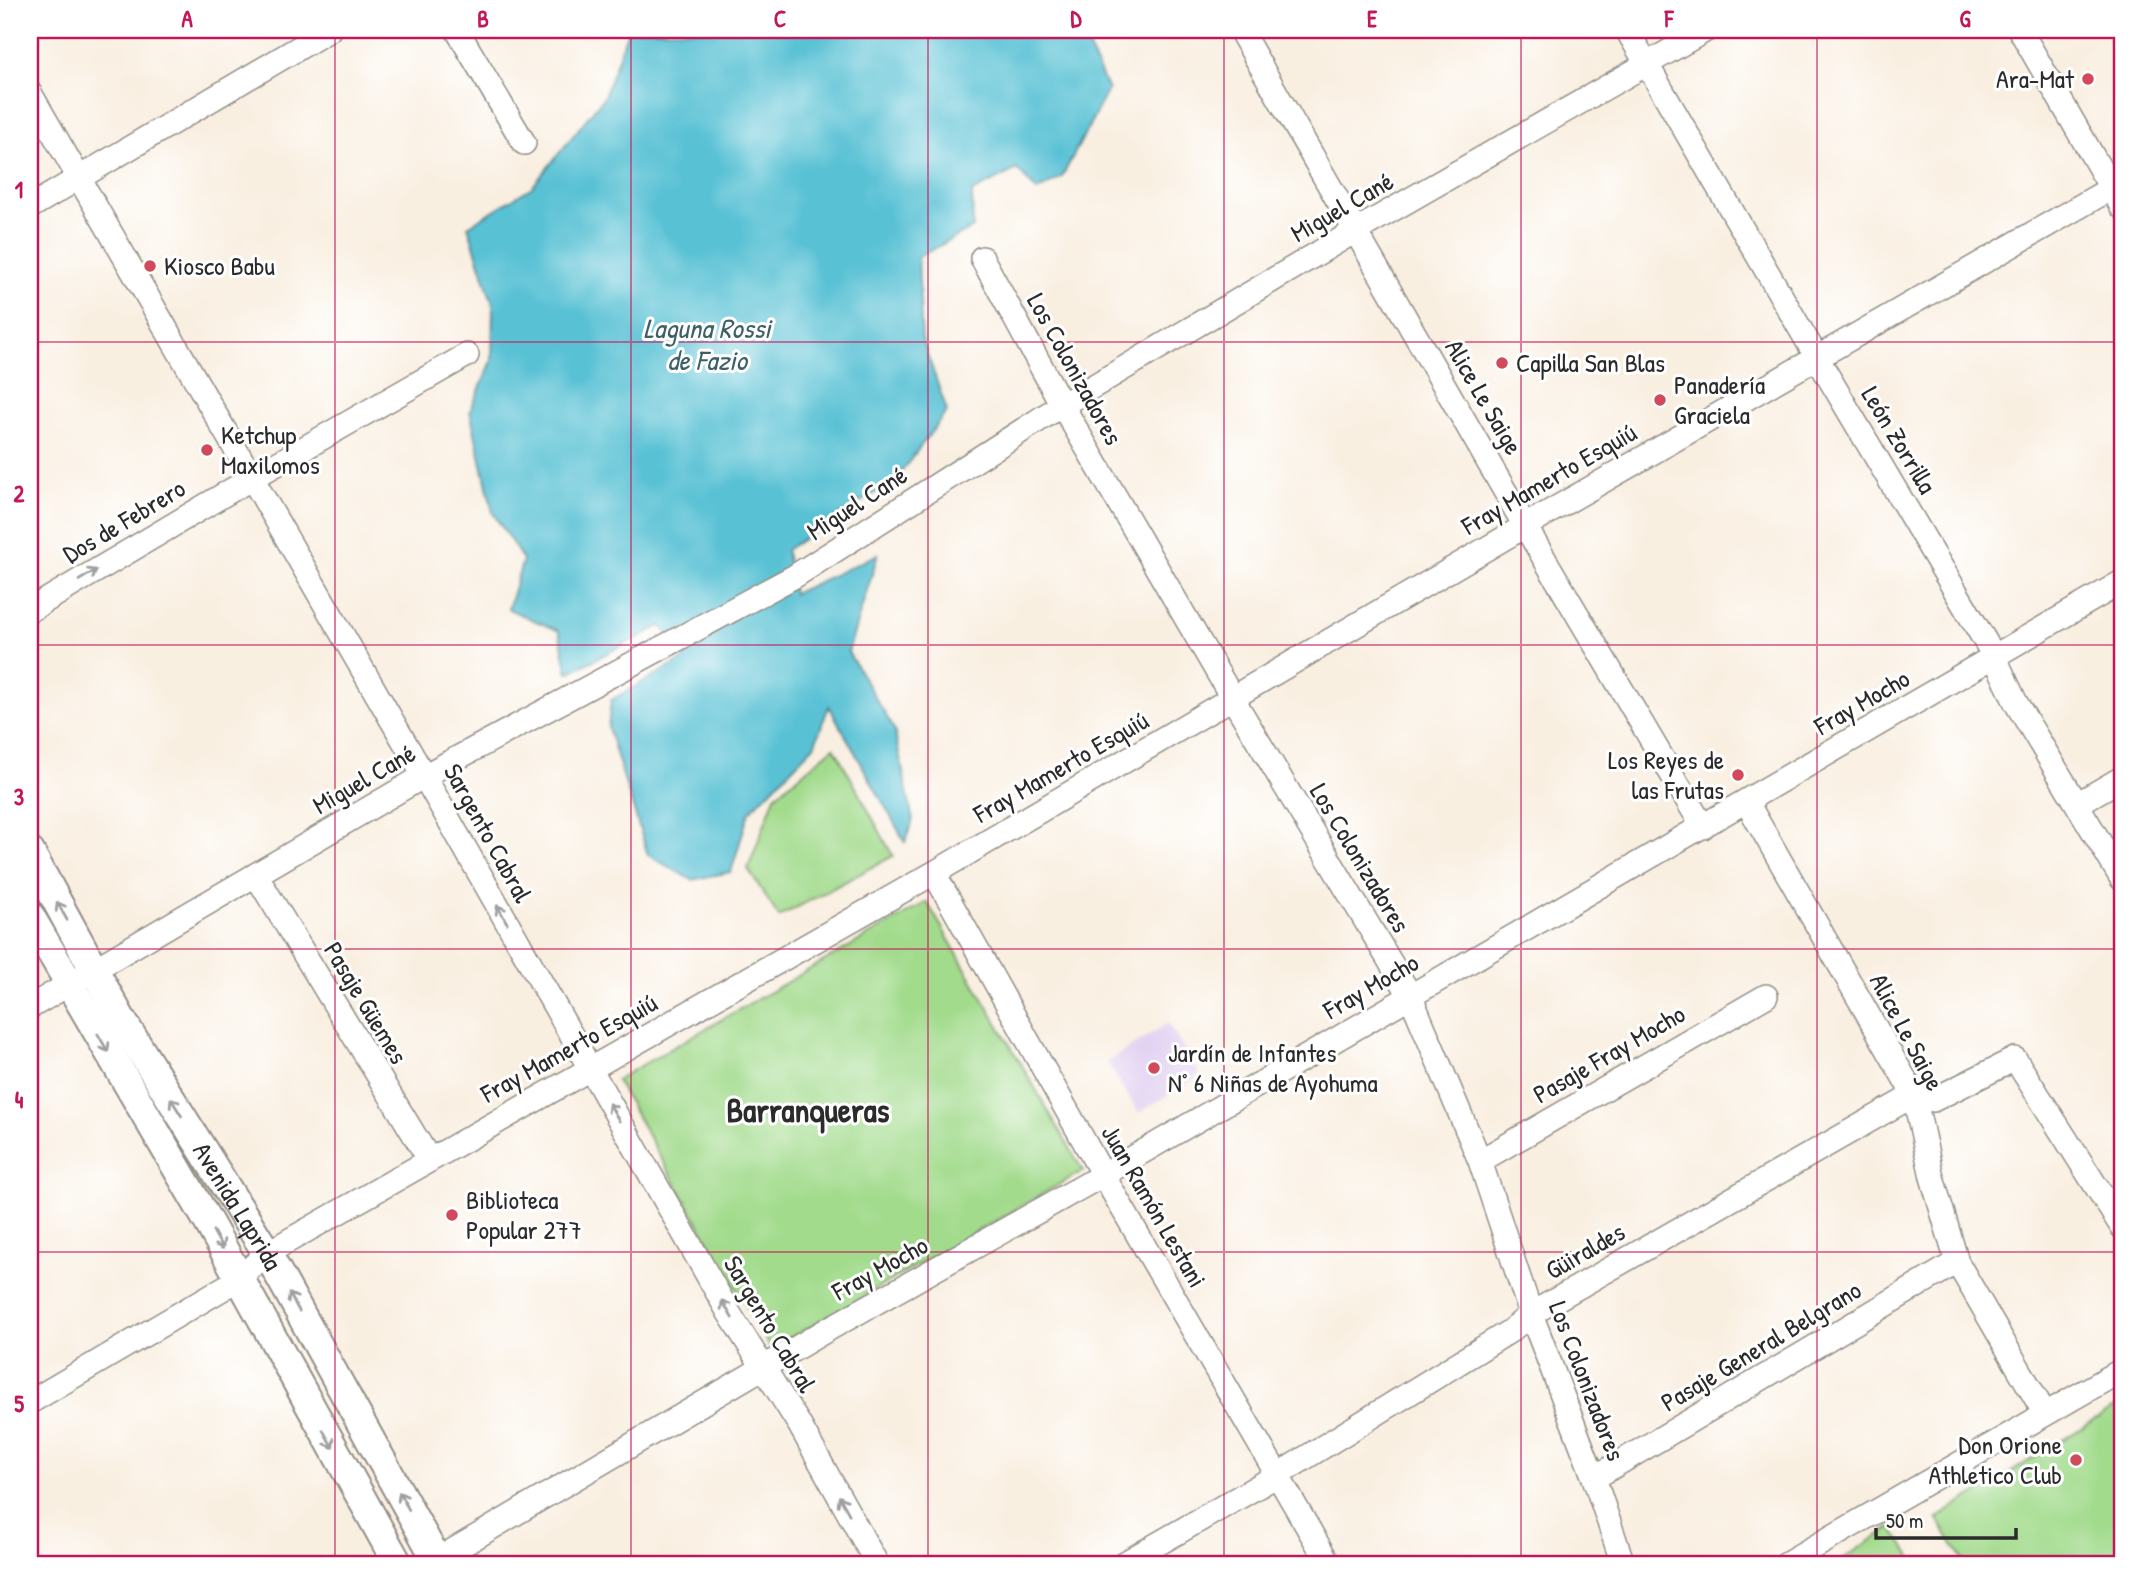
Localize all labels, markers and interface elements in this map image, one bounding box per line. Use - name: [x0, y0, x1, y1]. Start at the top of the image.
- text: A: [181, 3, 193, 34]
- text: B: [477, 3, 489, 34]
- text: C: [774, 3, 786, 34]
- text: D: [1071, 3, 1083, 34]
- text: E: [1367, 3, 1378, 34]
- text: F: [1664, 3, 1675, 34]
- text: G: [1959, 3, 1971, 34]
- place label: Ara-Mat: [1996, 61, 2075, 96]
- marker: Ara-Mat: [2080, 71, 2096, 87]
- street label: Miguel Cané: [1284, 163, 1399, 250]
- text: 1: [15, 174, 23, 205]
- place label: Kiosco Babu: [164, 248, 275, 283]
- marker: Kiosco Babu: [142, 258, 158, 274]
- street label: Los Colonizadores: [1019, 287, 1132, 451]
- water label: Laguna Rossi de Fazio: [644, 309, 773, 379]
- street label: Alice Le Saige: [1437, 333, 1532, 461]
- place label: Capilla San Blas: [1516, 345, 1665, 380]
- marker: Capilla San Blas: [1494, 355, 1510, 371]
- place label: Panadería Graciela: [1674, 367, 1765, 432]
- street label: León Zorrilla: [1854, 380, 1945, 500]
- marker: Panadería Graciela: [1652, 392, 1668, 408]
- street label: Fray Mamerto Esquiú: [1454, 414, 1642, 543]
- place label: Ketchup Maxilomos: [221, 417, 320, 482]
- marker: Ketchup Maxilomos: [199, 442, 215, 458]
- street label: Miguel Cané: [800, 457, 914, 548]
- street label: Dos de Febrero: [56, 470, 191, 571]
- text: 2: [14, 478, 25, 509]
- one-way arrow: [78, 568, 98, 582]
- street label: Fray Mocho: [1807, 660, 1916, 743]
- street label: Fray Mamerto Esquiú: [966, 702, 1154, 831]
- street label: Miguel Cané: [306, 735, 421, 822]
- place label: Los Reyes de las Frutas: [1608, 742, 1724, 807]
- street label: Sargento Cabral: [436, 757, 541, 908]
- marker: Los Reyes de las Frutas: [1730, 767, 1746, 783]
- street label: Los Colonizadores: [1302, 777, 1419, 939]
- text: 3: [14, 781, 24, 812]
- one-way arrow: [55, 901, 68, 922]
- one-way arrow: [495, 904, 509, 924]
- street label: Pasaje Güemes: [316, 935, 417, 1070]
- street label: Fray Mocho: [1316, 944, 1425, 1027]
- street label: Alice Le Saige: [1862, 967, 1953, 1096]
- street label: Fray Mamerto Esquiú: [474, 985, 663, 1111]
- street label: Pasaje Fray Mocho: [1527, 996, 1691, 1111]
- one-way arrow: [96, 1033, 110, 1053]
- place label: Jardín de Infantes N° 6 Niñas de Ayohuma: [1168, 1035, 1378, 1100]
- marker: Jardín de Infantes N° 6 Niñas de Ayohuma: [1146, 1060, 1162, 1076]
- text: 4: [15, 1084, 24, 1115]
- district label: Barranqueras: [727, 1088, 890, 1134]
- one-way arrow: [168, 1098, 182, 1118]
- one-way arrow: [607, 1102, 621, 1122]
- street label: Juan Ramón Lestani: [1094, 1118, 1215, 1294]
- street label: Avenida Laprida: [185, 1135, 291, 1276]
- place label: Biblioteca Popular 277: [466, 1182, 582, 1247]
- marker: Biblioteca Popular 277: [444, 1207, 460, 1223]
- street label: Güiraldes: [1539, 1214, 1631, 1287]
- street label: Fray Mocho: [825, 1227, 934, 1309]
- one-way arrow: [212, 1229, 225, 1250]
- street label: Sargento Cabral: [716, 1249, 825, 1399]
- street label: Pasaje General Belgrano: [1654, 1272, 1867, 1419]
- one-way arrow: [286, 1292, 300, 1312]
- street label: Los Colonizadores: [1541, 1296, 1634, 1466]
- one-way arrow: [720, 1300, 734, 1320]
- text: 5: [14, 1388, 24, 1419]
- place label: Don Orione Athletico Club: [1929, 1427, 2062, 1492]
- one-way arrow: [322, 1428, 335, 1449]
- marker: Don Orione Athletico Club: [2068, 1452, 2084, 1468]
- one-way arrow: [397, 1491, 411, 1511]
- one-way arrow: [836, 1495, 850, 1515]
- scale bar: [1876, 1496, 2016, 1540]
- text: 50 m: [1886, 1506, 1923, 1535]

